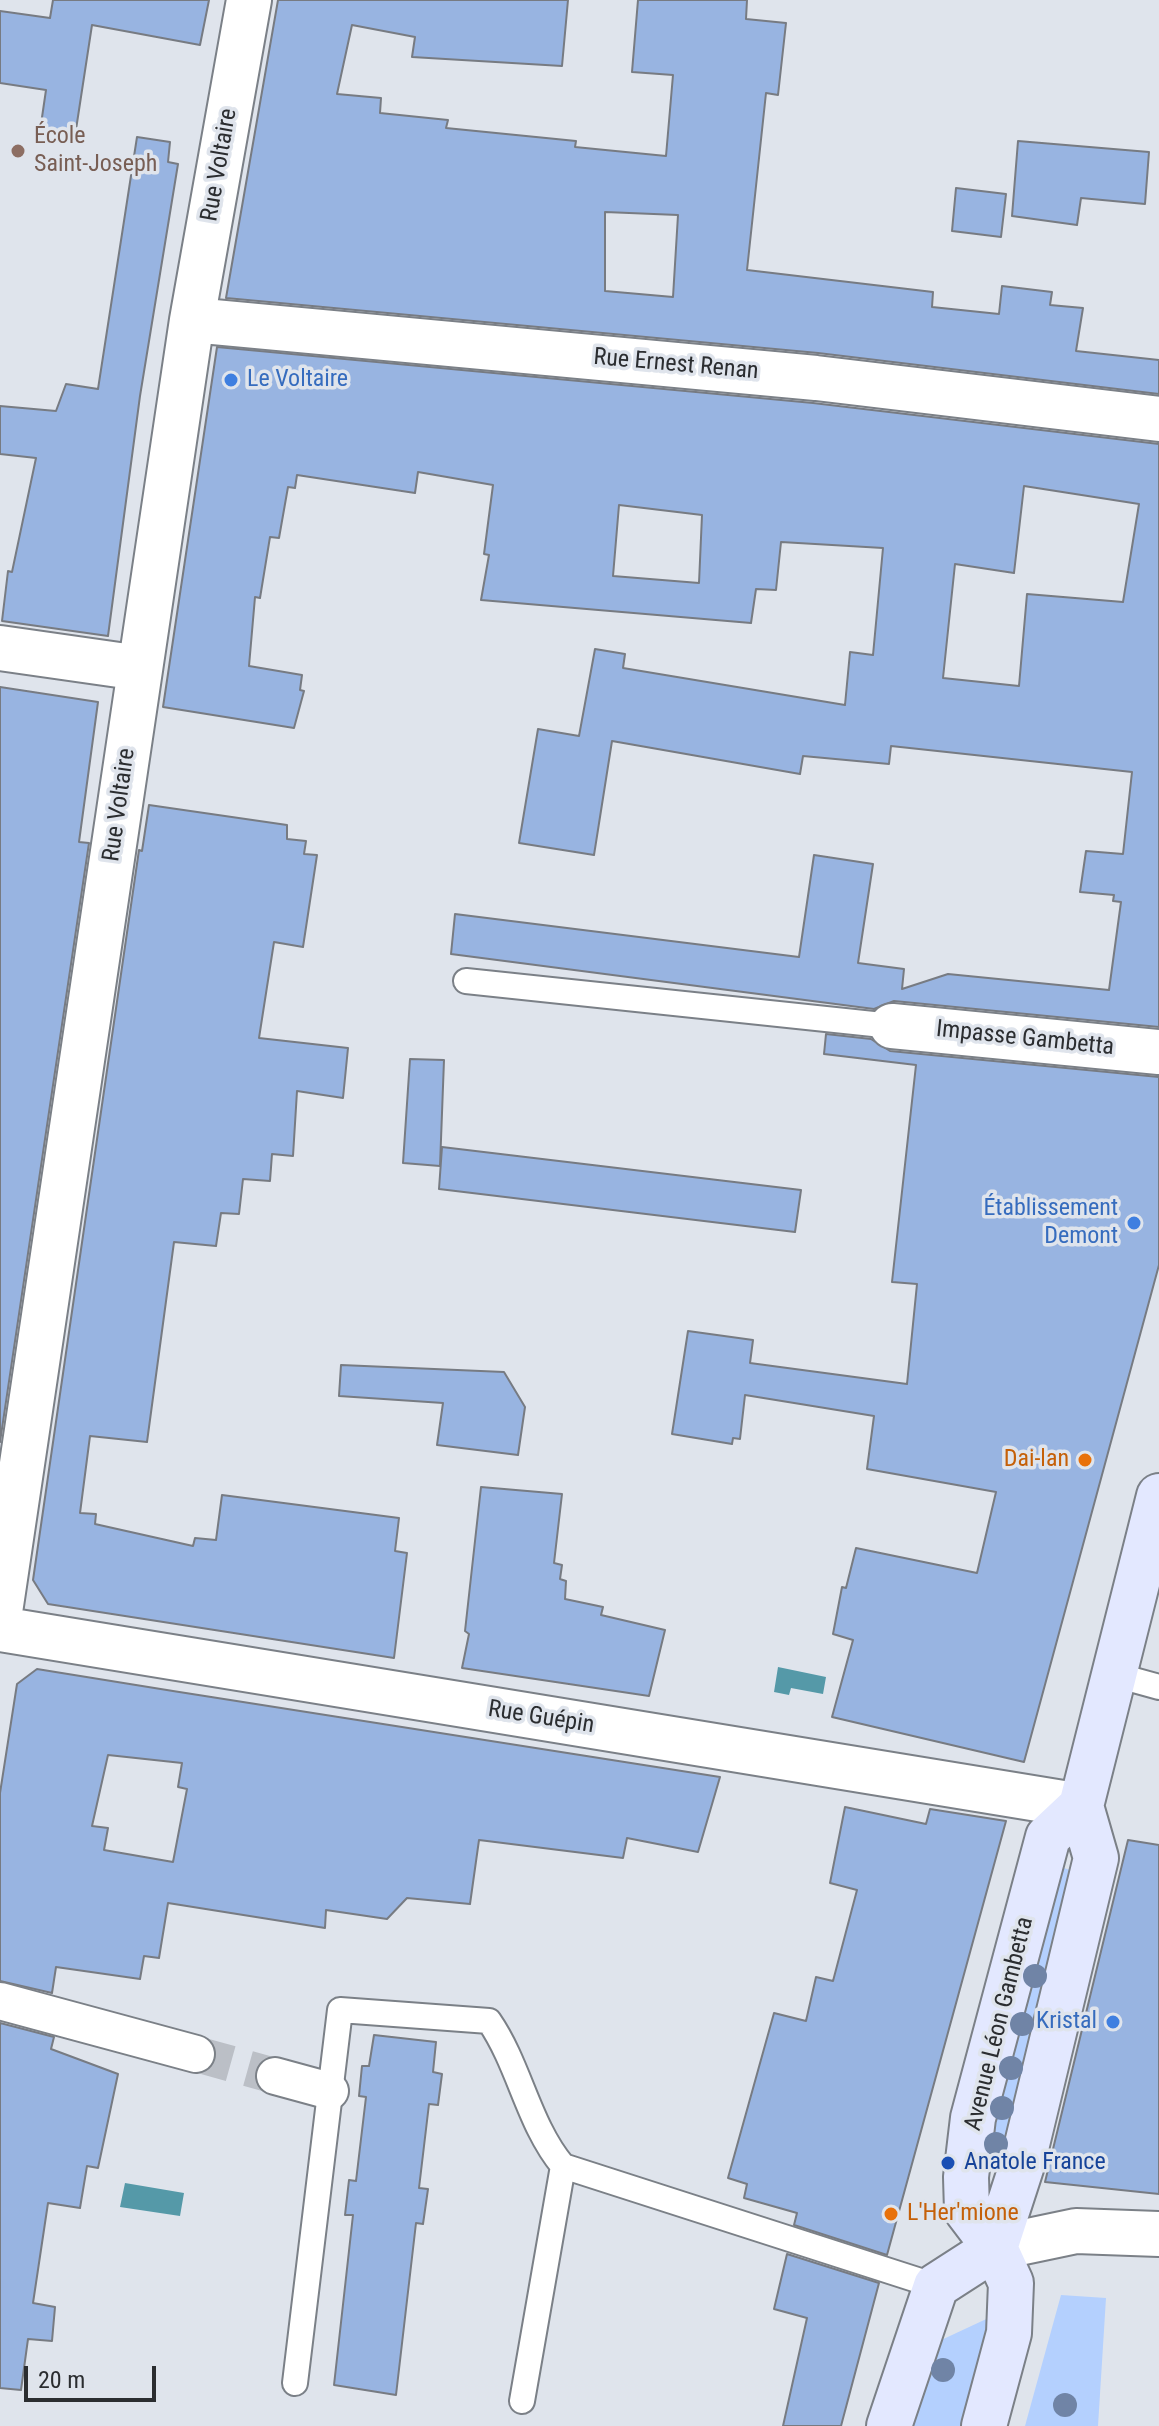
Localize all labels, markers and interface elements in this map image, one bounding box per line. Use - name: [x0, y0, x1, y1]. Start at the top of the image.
- street label: Rue Voltaire: [196, 106, 244, 224]
- place label: École Saint-Joseph: [34, 123, 157, 179]
- marker: École Saint-Joseph: [9, 142, 27, 160]
- street label: Rue Ernest Renan: [592, 343, 760, 387]
- place label: Le Voltaire: [247, 366, 348, 394]
- marker: Le Voltaire: [222, 371, 240, 389]
- street label: Rue Voltaire: [98, 747, 142, 863]
- street label: Impasse Gambetta: [935, 1015, 1115, 1063]
- place label: Établissement Demont: [983, 1195, 1118, 1251]
- marker: Établissement Demont: [1125, 1214, 1143, 1232]
- place label: Dai-lan: [1004, 1446, 1069, 1474]
- marker: Dai-lan: [1076, 1451, 1094, 1469]
- street label: Rue Guépin: [486, 1695, 596, 1741]
- street label: Avenue Léon Gambetta: [960, 1914, 1040, 2134]
- place label: Kristal: [1036, 2008, 1097, 2036]
- marker: Kristal: [1104, 2013, 1122, 2031]
- place label: Anatole France: [964, 2149, 1106, 2177]
- marker: Anatole France: [939, 2154, 957, 2172]
- place label: L'Her'mione: [907, 2200, 1019, 2228]
- marker: L'Her'mione: [882, 2205, 900, 2223]
- scale bar: [28, 2350, 160, 2400]
- text: 20 m: [38, 2366, 85, 2394]

